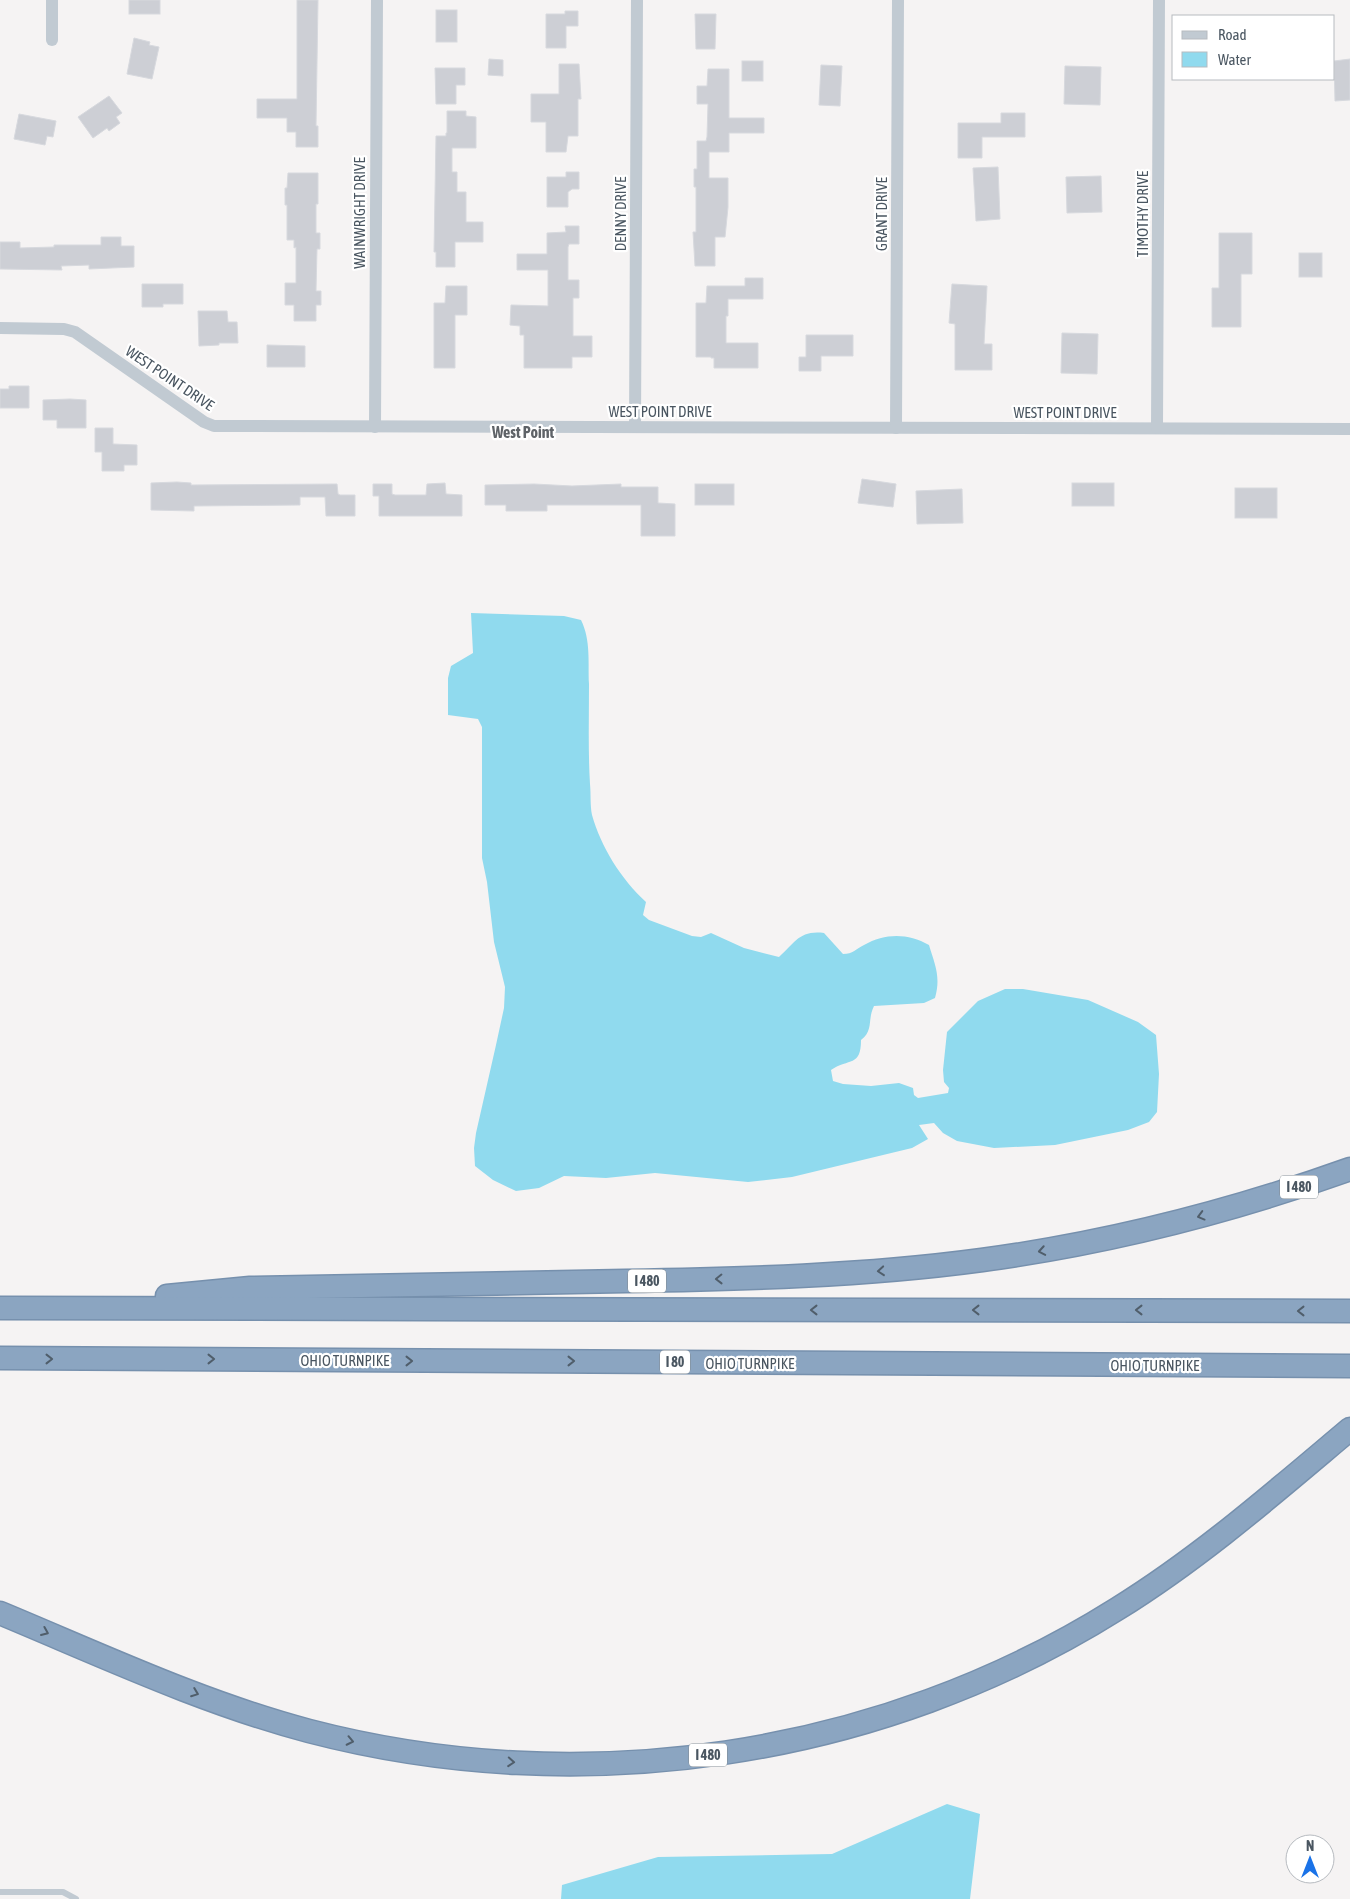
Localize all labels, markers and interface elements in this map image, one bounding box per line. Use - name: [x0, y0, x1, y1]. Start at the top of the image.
- legend: [1172, 15, 1335, 80]
- text: Road: [1218, 26, 1247, 43]
- text: Water: [1218, 51, 1251, 68]
- street label: WAINWRIGHT DRIVE: [351, 157, 368, 269]
- street label: TIMOTHY DRIVE: [1134, 170, 1151, 257]
- street label: DENNY DRIVE: [612, 176, 629, 251]
- street label: GRANT DRIVE: [873, 177, 890, 251]
- street label: WEST POINT DRIVE: [123, 342, 218, 414]
- street label: WEST POINT DRIVE: [608, 403, 712, 420]
- street label: WEST POINT DRIVE: [1013, 404, 1117, 421]
- district label: West Point: [491, 423, 554, 441]
- road number: I 480: [1280, 1176, 1318, 1198]
- one-way arrow: [1197, 1211, 1205, 1221]
- one-way arrow: [1038, 1245, 1046, 1255]
- one-way arrow: [877, 1265, 885, 1276]
- road number: I 480: [628, 1270, 666, 1292]
- one-way arrow: [714, 1274, 722, 1284]
- one-way arrow: [810, 1305, 818, 1315]
- one-way arrow: [972, 1305, 980, 1315]
- one-way arrow: [1135, 1305, 1142, 1315]
- one-way arrow: [1297, 1306, 1305, 1316]
- road number: I 80: [660, 1350, 690, 1374]
- street label: OHIO TURNPIKE: [301, 1352, 390, 1369]
- one-way arrow: [45, 1353, 53, 1364]
- one-way arrow: [207, 1354, 215, 1365]
- street label: OHIO TURNPIKE: [706, 1355, 795, 1372]
- one-way arrow: [405, 1356, 413, 1366]
- one-way arrow: [567, 1356, 575, 1367]
- street label: OHIO TURNPIKE: [1111, 1357, 1200, 1374]
- one-way arrow: [40, 1625, 49, 1636]
- one-way arrow: [190, 1687, 199, 1698]
- one-way arrow: [346, 1735, 355, 1746]
- road number: I 480: [689, 1744, 727, 1766]
- one-way arrow: [508, 1757, 516, 1768]
- north arrow: [1285, 1834, 1335, 1884]
- text: N: [1306, 1838, 1314, 1854]

